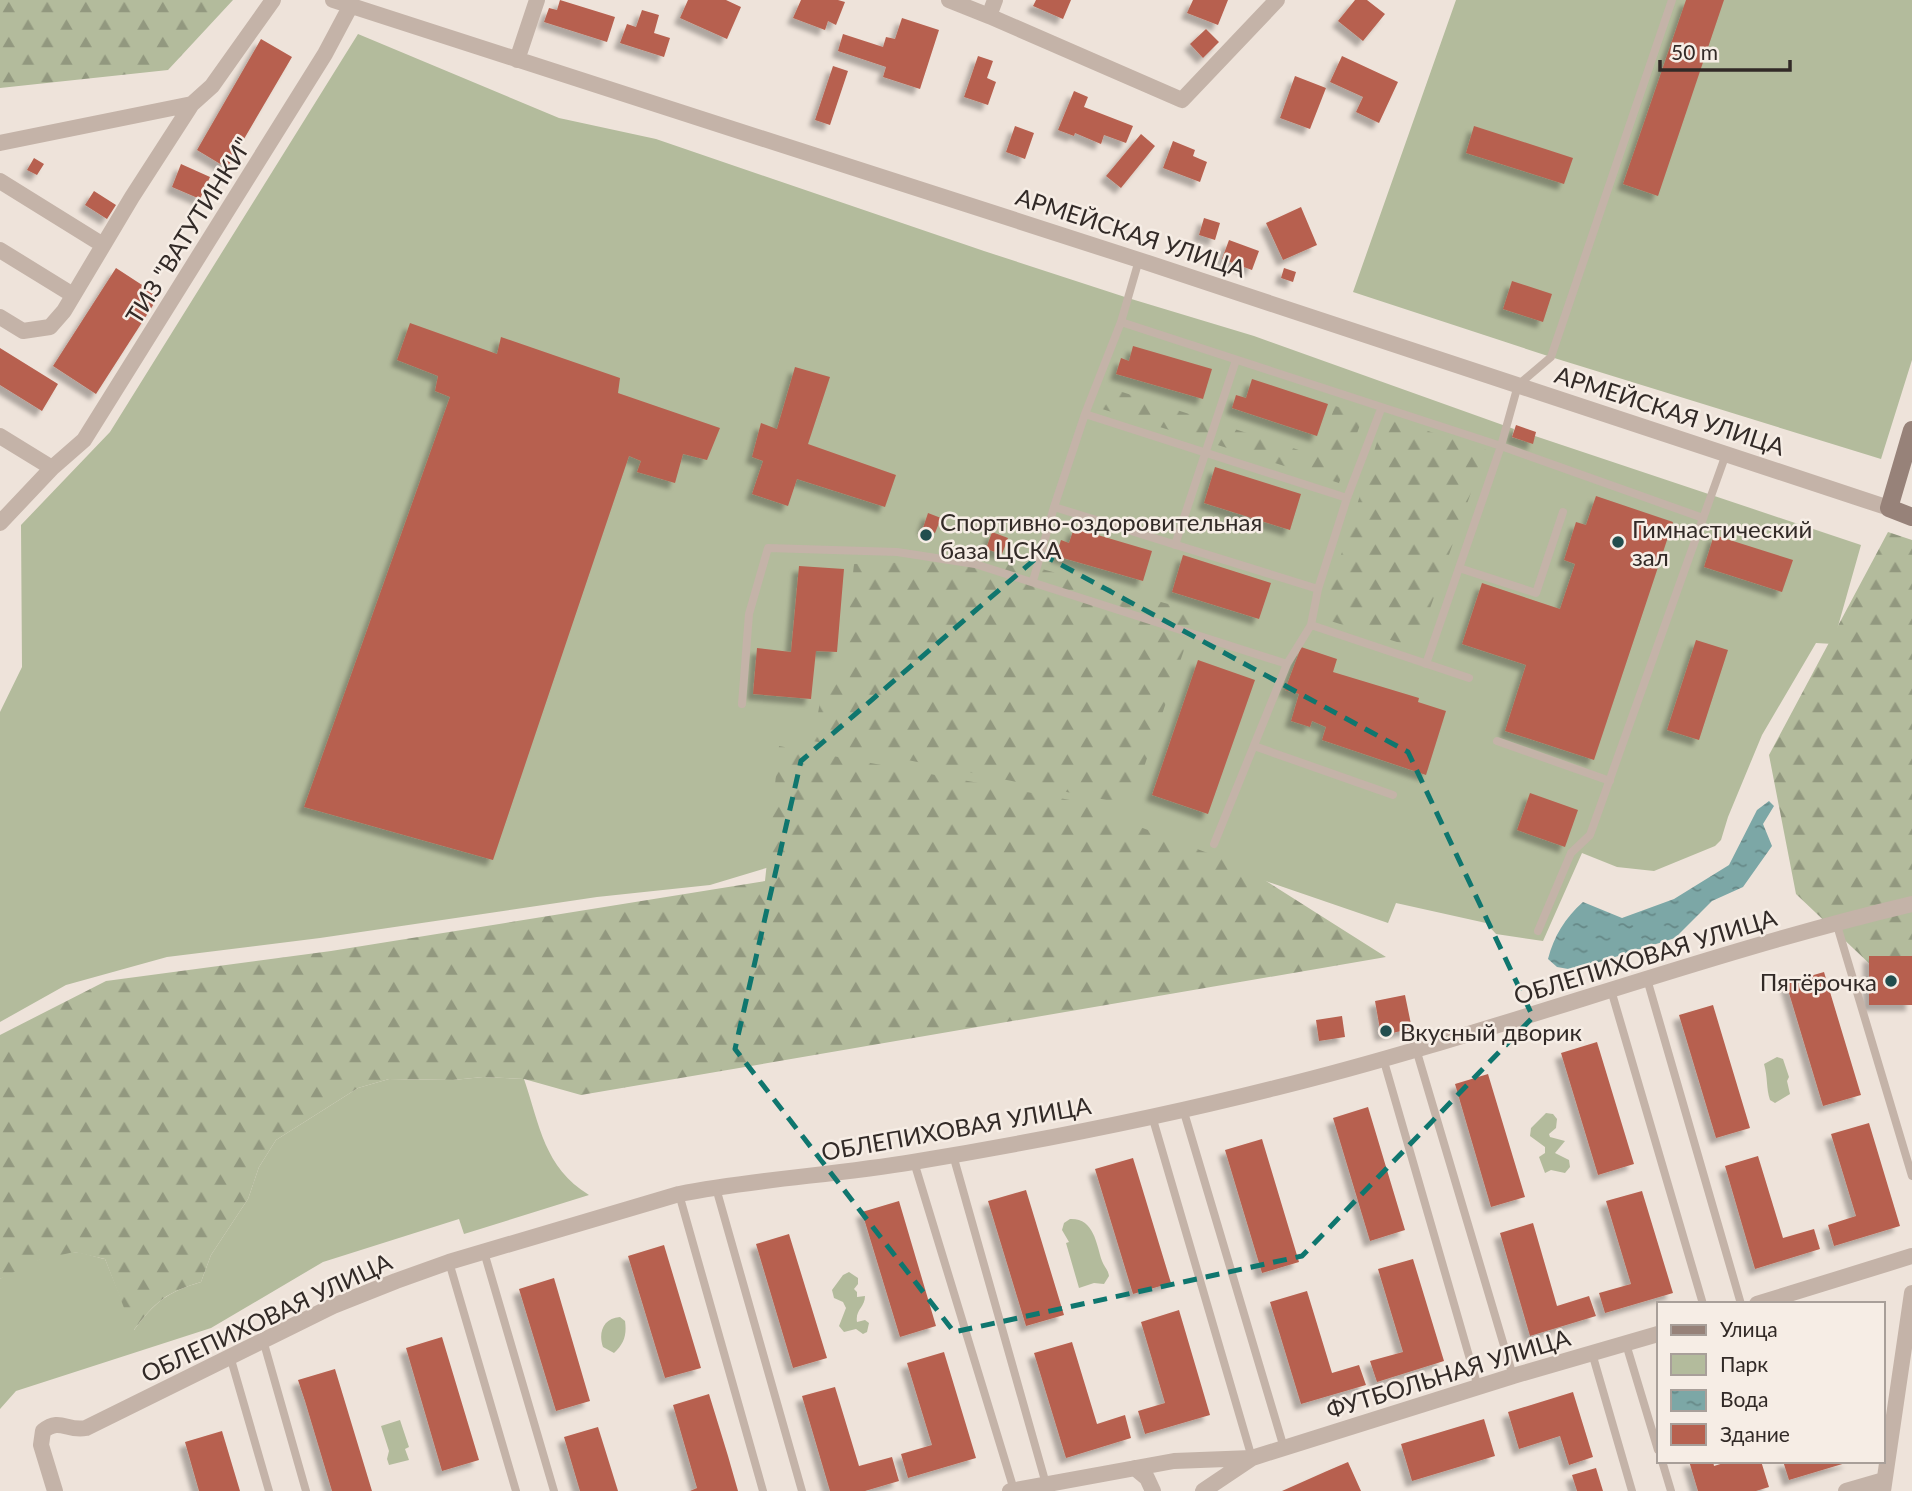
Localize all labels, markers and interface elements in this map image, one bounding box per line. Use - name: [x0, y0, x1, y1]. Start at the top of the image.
- scale bar: [1660, 28, 1790, 72]
- text: 50 m: [1671, 39, 1718, 64]
- street label: ТИЗ "ВАТУТИНКИ": [119, 131, 257, 329]
- street label: АРМЕЙСКАЯ УЛИЦА: [1012, 181, 1250, 283]
- street label: АРМЕЙСКАЯ УЛИЦА: [1551, 359, 1789, 461]
- place label: Спортивно-оздоровительная база ЦСКА: [940, 507, 1262, 564]
- place label: Гимнастический зал: [1632, 514, 1812, 571]
- marker: Спортивно-оздоровительная база ЦСКА: [918, 527, 934, 543]
- marker: Гимнастический зал: [1610, 534, 1626, 550]
- street label: ОБЛЕПИХОВАЯ УЛИЦА: [1510, 902, 1781, 1010]
- place label: Пятёрочка: [1760, 967, 1877, 996]
- marker: Пятёрочка: [1883, 973, 1899, 989]
- place label: Вкусный дворик: [1400, 1017, 1583, 1046]
- marker: Вкусный дворик: [1378, 1023, 1394, 1039]
- street label: ОБЛЕПИХОВАЯ УЛИЦА: [819, 1090, 1094, 1166]
- street label: ОБЛЕПИХОВАЯ УЛИЦА: [136, 1246, 397, 1388]
- legend: [1657, 1302, 1884, 1463]
- text: Улица: [1720, 1316, 1778, 1341]
- street label: ФУТБОЛЬНАЯ УЛИЦА: [1322, 1322, 1574, 1424]
- text: Парк: [1720, 1351, 1768, 1376]
- text: Вода: [1720, 1386, 1768, 1411]
- text: Здание: [1720, 1421, 1790, 1446]

